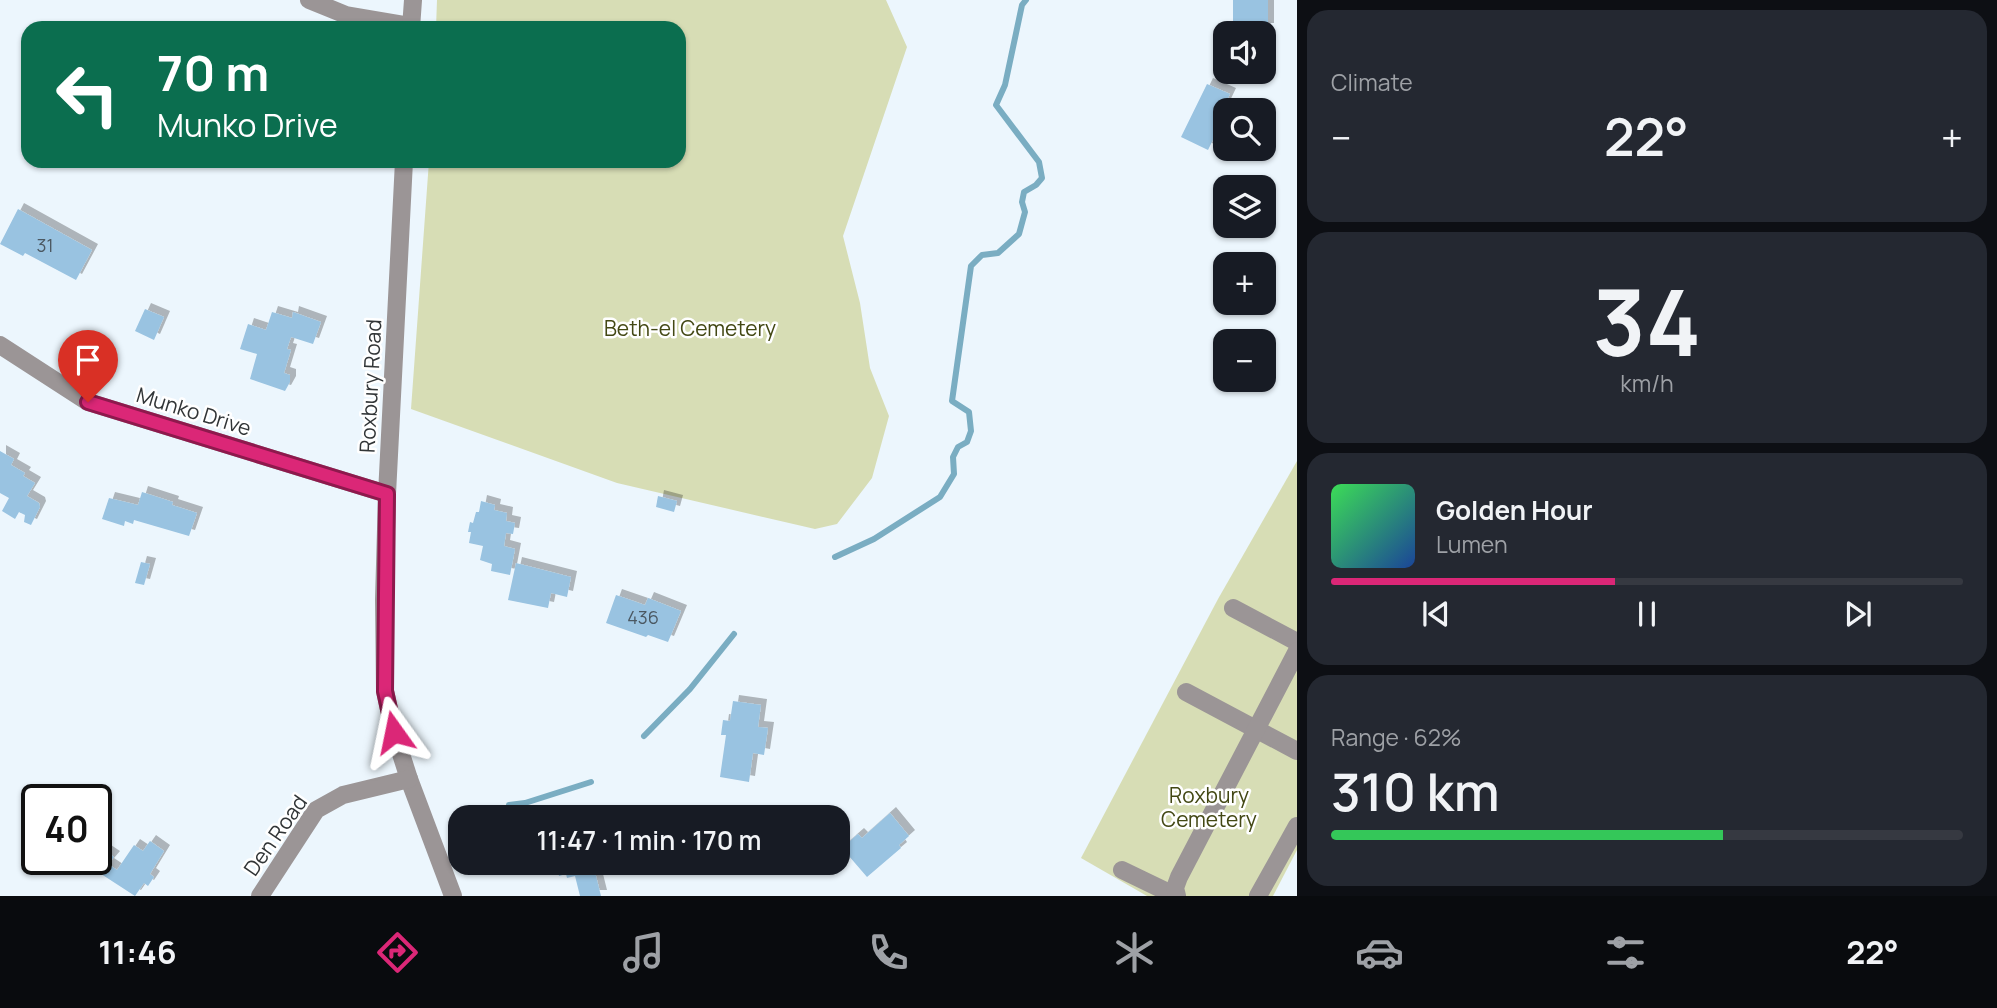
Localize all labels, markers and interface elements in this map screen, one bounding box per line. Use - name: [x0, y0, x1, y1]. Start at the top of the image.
- map controls: [1213, 21, 1276, 392]
- button: sound: [1213, 21, 1276, 84]
- text: 70 m: [157, 39, 269, 106]
- icon: left: [42, 49, 133, 140]
- text: Climate: [1331, 66, 1413, 98]
- button: search: [1213, 98, 1276, 161]
- text: 22°: [1604, 101, 1689, 172]
- text: Munko Drive: [157, 103, 338, 147]
- text: −: [1331, 111, 1352, 163]
- text: +: [1941, 111, 1963, 163]
- button: layers: [1213, 175, 1276, 238]
- house number: 31: [37, 233, 53, 257]
- button: +: [1213, 252, 1276, 315]
- text: 34: [1593, 259, 1701, 383]
- park label: Beth-el Cemetery: [604, 314, 776, 342]
- street label: Roxbury Road: [353, 318, 387, 454]
- button: −: [1213, 329, 1276, 392]
- pin: [58, 330, 118, 402]
- icon: arrive: [69, 341, 107, 379]
- text: km/h: [1620, 367, 1674, 399]
- street label: Munko Drive: [133, 380, 255, 442]
- text: Golden Hour: [1436, 492, 1593, 528]
- text: Lumen: [1436, 528, 1508, 560]
- icon: previous: [1417, 595, 1455, 633]
- icon: pause: [1628, 595, 1666, 633]
- icon: next: [1839, 595, 1877, 633]
- house number: 436: [627, 605, 659, 629]
- position arrow: [357, 695, 431, 769]
- text: Range · 62%: [1331, 721, 1462, 753]
- text: 310 km: [1331, 756, 1500, 827]
- park label: Roxbury Cemetery: [1161, 781, 1257, 833]
- speed limit sign: 40: [21, 784, 112, 875]
- street label: Den Road: [237, 789, 313, 881]
- text: 11:47 · 1 min · 170 m: [536, 822, 762, 858]
- icon: directions: [373, 928, 422, 977]
- icon: music: [619, 928, 668, 977]
- icon: phone: [864, 928, 913, 977]
- icon: climate: [1110, 928, 1159, 977]
- icon: car: [1355, 928, 1404, 977]
- icon: filters: [1601, 928, 1650, 977]
- text: 11:46: [98, 930, 177, 974]
- text: 22°: [1846, 930, 1899, 974]

